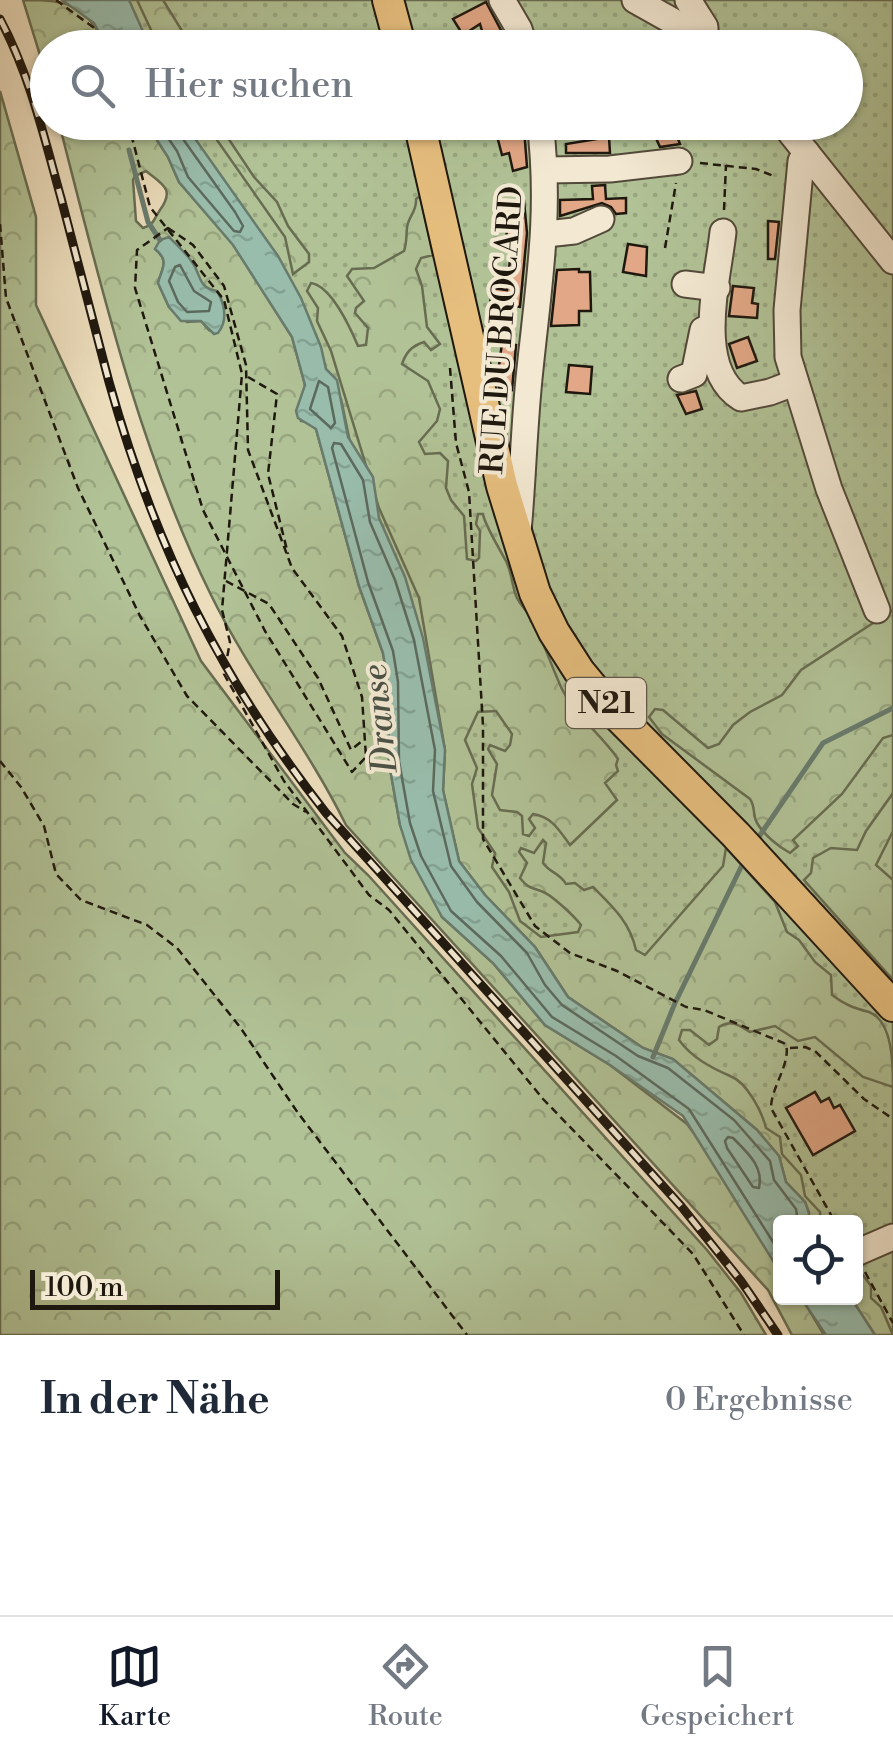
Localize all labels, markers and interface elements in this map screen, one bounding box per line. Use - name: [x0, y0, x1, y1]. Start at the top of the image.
- search box: [30, 30, 863, 140]
- icon: search: [65, 58, 120, 113]
- text: Hier suchen: [145, 62, 353, 109]
- street label: RUE DU BROCARD: [472, 184, 532, 476]
- water label: Dranse: [353, 662, 408, 776]
- road number: N21: [566, 678, 646, 728]
- map controls: [773, 1215, 863, 1305]
- button: locate: [773, 1215, 863, 1305]
- scale bar: [30, 1265, 280, 1310]
- text: 100 m: [45, 1270, 124, 1305]
- text: In der Nähe: [40, 1374, 270, 1427]
- text: 0 Ergebnisse: [665, 1380, 853, 1420]
- tab: Karte: [99, 1639, 171, 1734]
- tab: Route: [368, 1639, 443, 1734]
- tab: Gespeichert: [640, 1639, 794, 1734]

